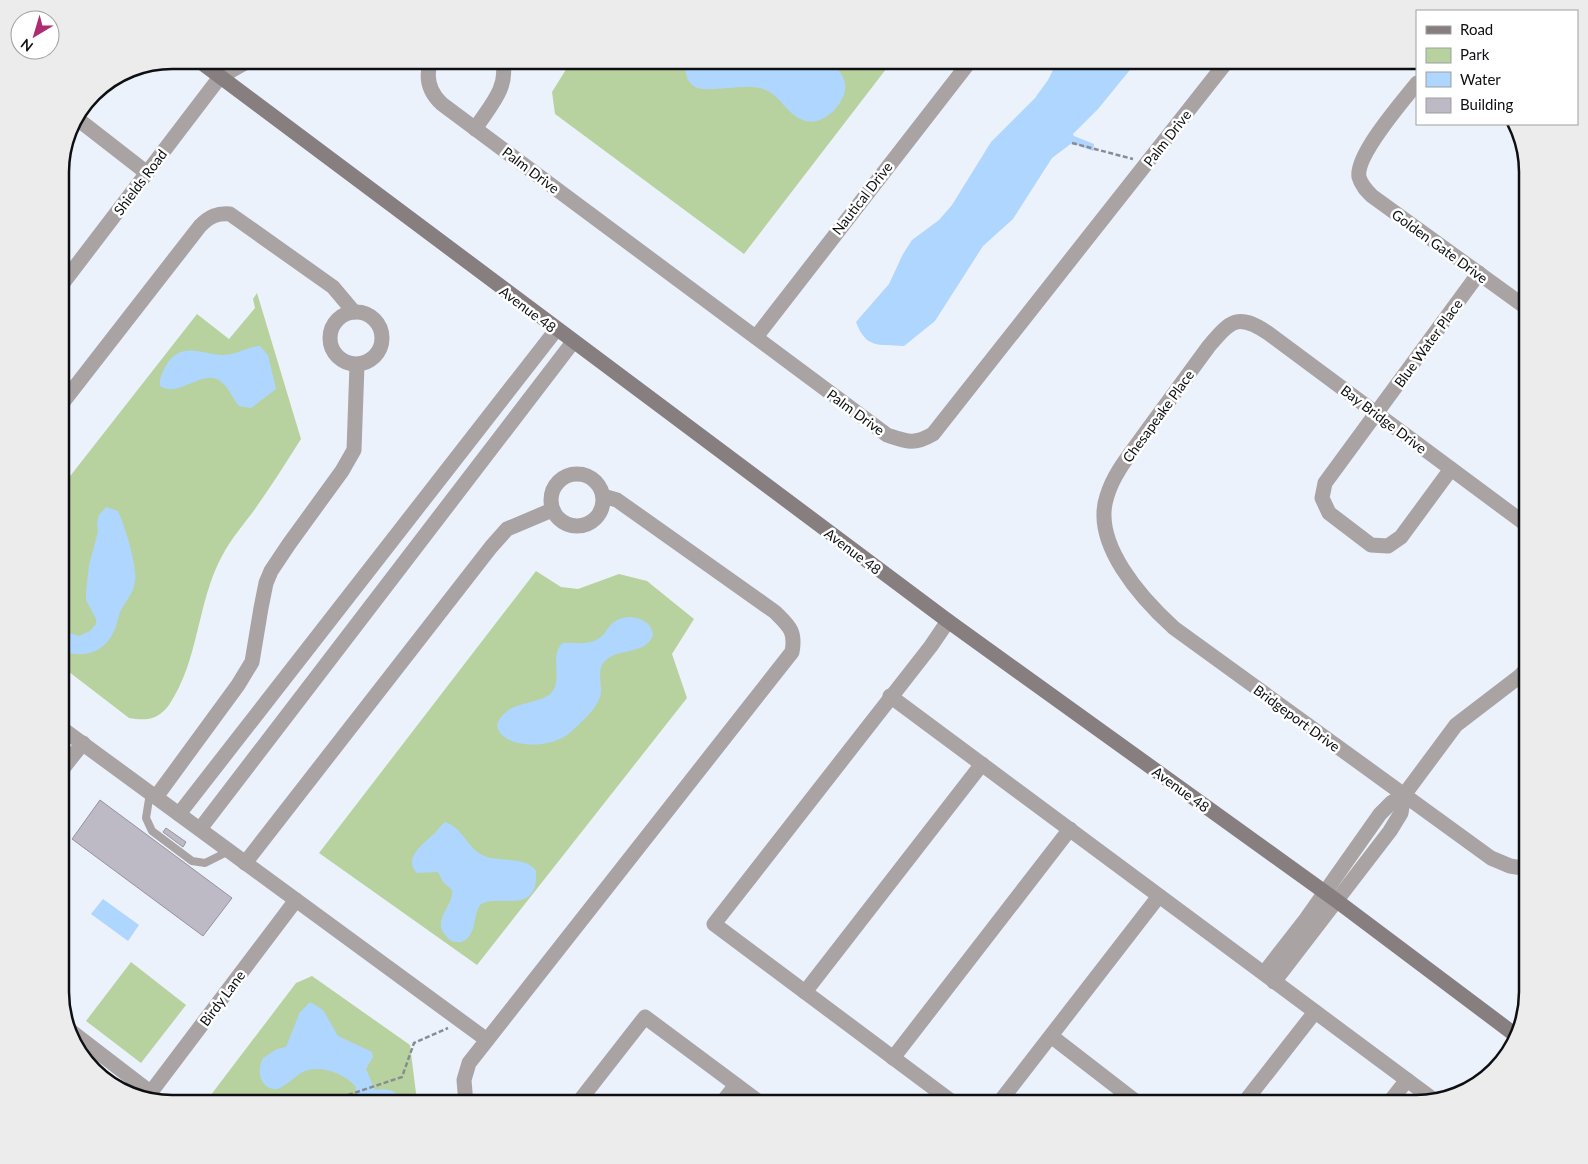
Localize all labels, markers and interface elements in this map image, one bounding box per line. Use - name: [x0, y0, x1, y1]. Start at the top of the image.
- north arrow: [10, 10, 60, 60]
- legend: [1416, 10, 1578, 125]
- text: Road: [1460, 20, 1493, 38]
- text: N: [17, 36, 36, 56]
- text: Park: [1460, 45, 1490, 63]
- text: Water: [1460, 70, 1501, 88]
- text: Building: [1460, 95, 1513, 113]
- street label: Palm Drive: [1140, 106, 1194, 170]
- street label: Palm Drive: [499, 143, 563, 197]
- street label: Shields Road: [110, 146, 170, 218]
- street label: Nautical Drive: [828, 158, 896, 238]
- street label: Golden Gate Drive: [1389, 206, 1491, 286]
- street label: Avenue 48: [496, 282, 560, 336]
- street label: Blue Water Place: [1390, 296, 1466, 390]
- street label: Chesapeake Place: [1119, 366, 1197, 466]
- street label: Bay Bridge Drive: [1338, 381, 1430, 457]
- street label: Palm Drive: [824, 385, 888, 439]
- street label: Avenue 48: [821, 524, 885, 578]
- street label: Bridgeport Drive: [1250, 681, 1344, 755]
- street label: Avenue 48: [1149, 763, 1213, 815]
- street label: Birdy Lane: [196, 967, 248, 1029]

